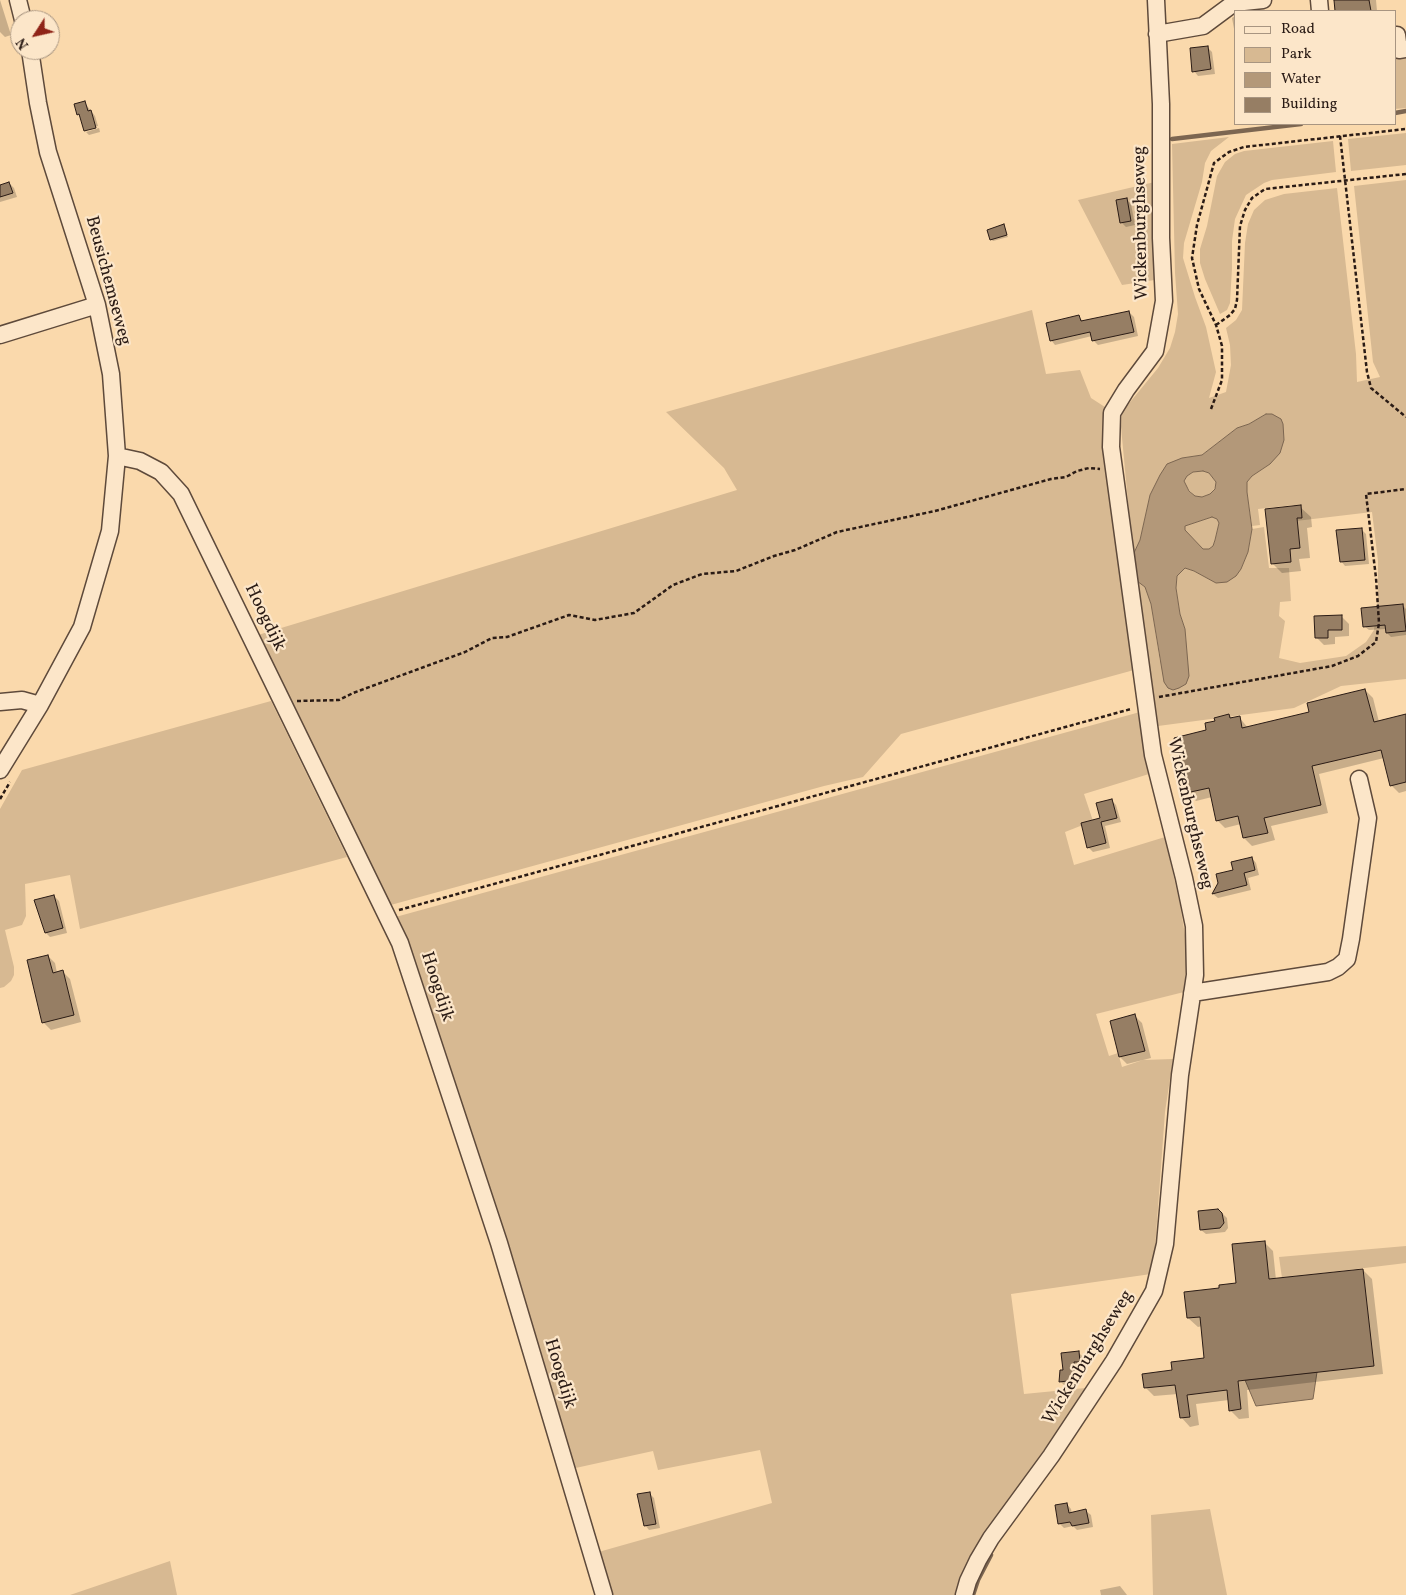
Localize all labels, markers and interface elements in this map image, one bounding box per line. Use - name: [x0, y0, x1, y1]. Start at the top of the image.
- north arrow: [10, 10, 60, 60]
- legend: [1234, 10, 1396, 125]
- text: Road: [1281, 19, 1315, 40]
- text: N: [12, 34, 34, 53]
- text: Park: [1281, 44, 1312, 65]
- text: Water: [1281, 69, 1321, 90]
- text: Building: [1281, 94, 1337, 115]
- street label: Wickenburghseweg: [1130, 146, 1154, 300]
- street label: Beusichemseweg: [79, 214, 135, 348]
- street label: Hoogdijk: [238, 581, 290, 655]
- street label: Wickenburghseweg: [1161, 736, 1217, 892]
- street label: Hoogdijk: [415, 949, 457, 1025]
- street label: Wickenburghseweg: [1039, 1287, 1139, 1429]
- street label: Hoogdijk: [538, 1336, 580, 1412]

